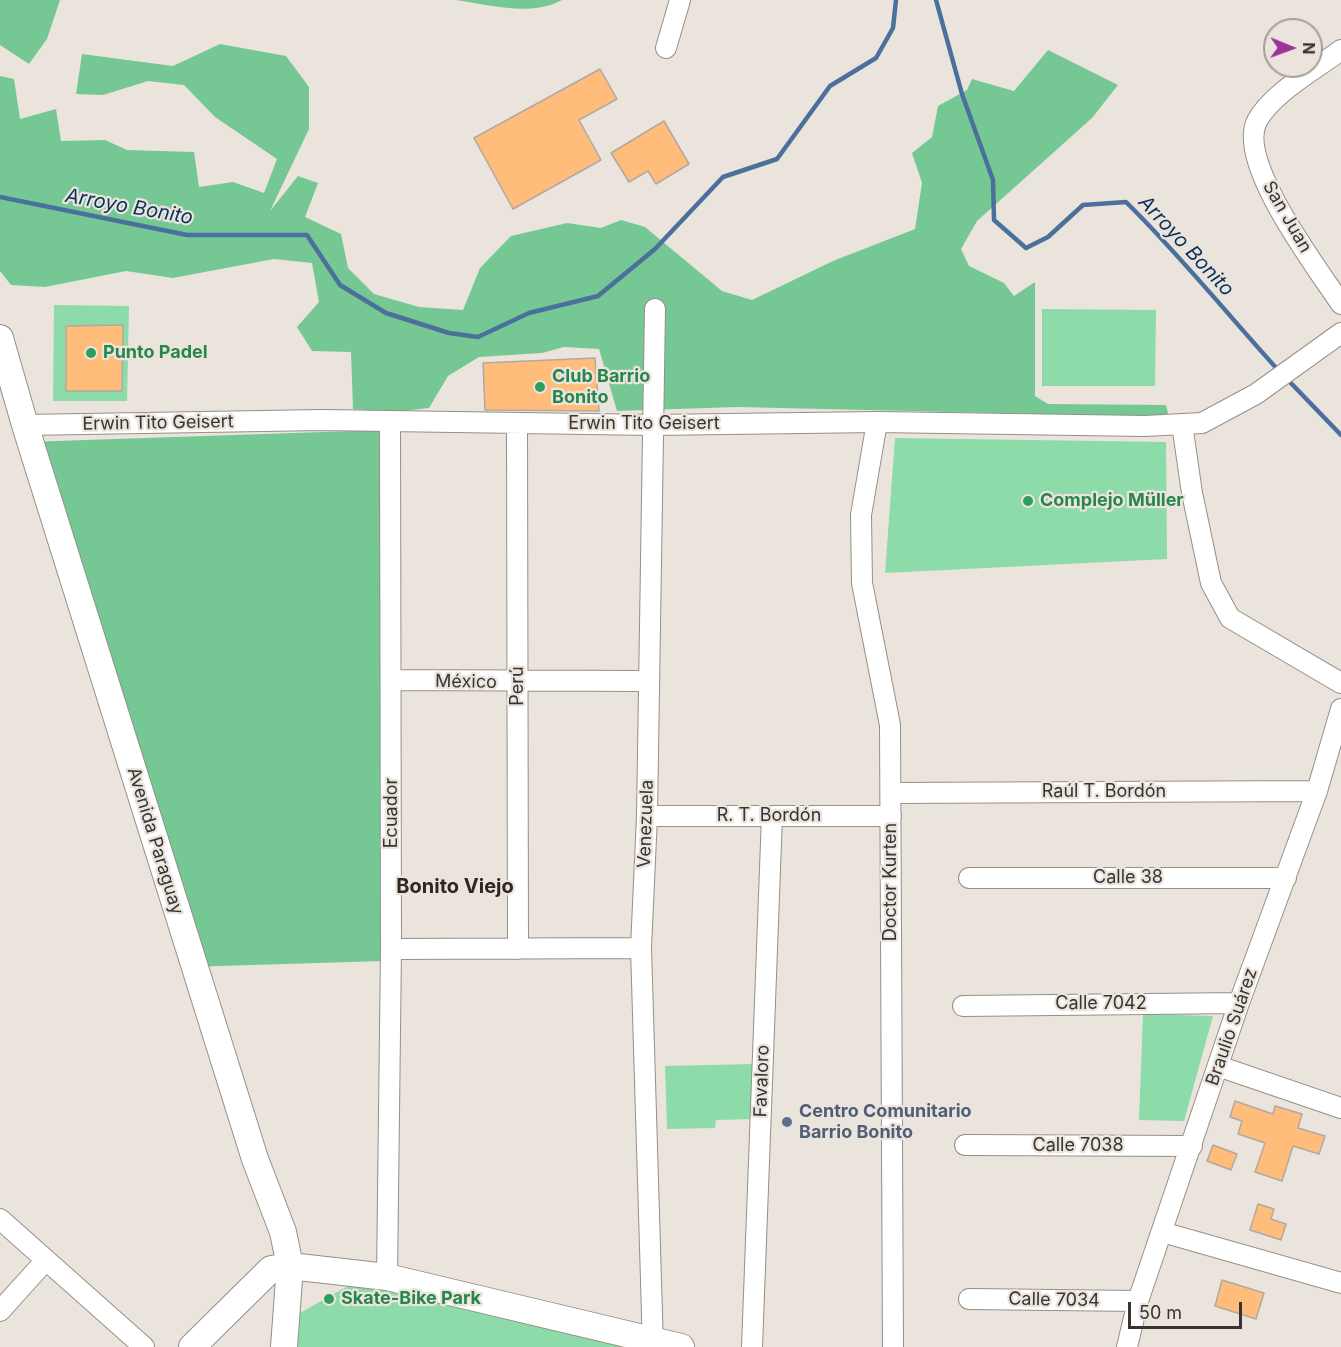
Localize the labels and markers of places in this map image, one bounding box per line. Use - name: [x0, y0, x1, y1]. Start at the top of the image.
- place label: Punto Padel: [103, 342, 208, 364]
- marker: Punto Padel: [84, 346, 98, 360]
- place label: Club Barrio Bonito: [552, 366, 650, 409]
- marker: Club Barrio Bonito: [533, 380, 547, 394]
- place label: Complejo Müller: [1040, 490, 1184, 512]
- marker: Complejo Müller: [1021, 494, 1035, 508]
- place label: Centro Comunitario Barrio Bonito: [799, 1101, 972, 1144]
- marker: Centro Comunitario Barrio Bonito: [780, 1115, 794, 1129]
- place label: Skate-Bike Park: [341, 1288, 481, 1310]
- marker: Skate-Bike Park: [322, 1292, 336, 1306]

